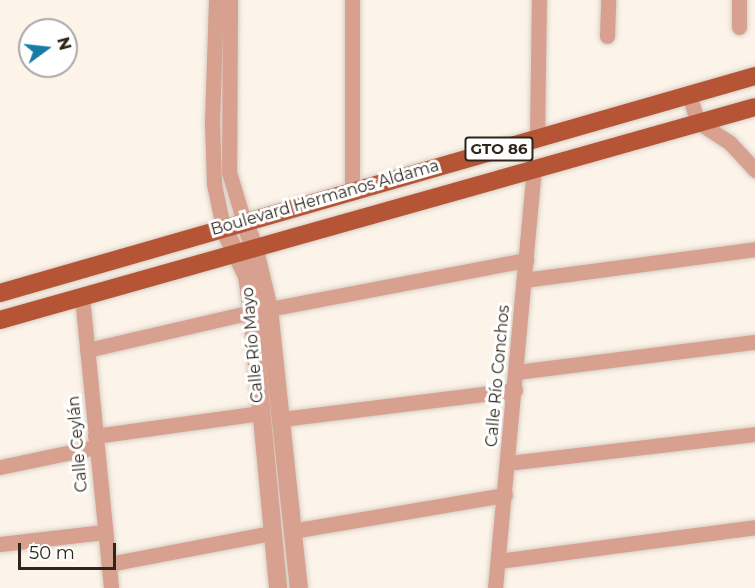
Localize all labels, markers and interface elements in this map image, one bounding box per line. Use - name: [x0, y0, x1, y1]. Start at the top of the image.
- north arrow: [18, 18, 78, 78]
- text: N: [53, 35, 75, 52]
- road number: GTO 86: [463, 137, 535, 161]
- street label: Boulevard Hermanos Aldama: [209, 156, 441, 240]
- street label: Calle Río Mayo: [238, 286, 268, 404]
- street label: Calle Río Conchos: [482, 304, 514, 448]
- street label: Calle Ceylán: [64, 395, 92, 493]
- scale bar: [21, 531, 118, 569]
- text: 50 m: [29, 542, 75, 564]

